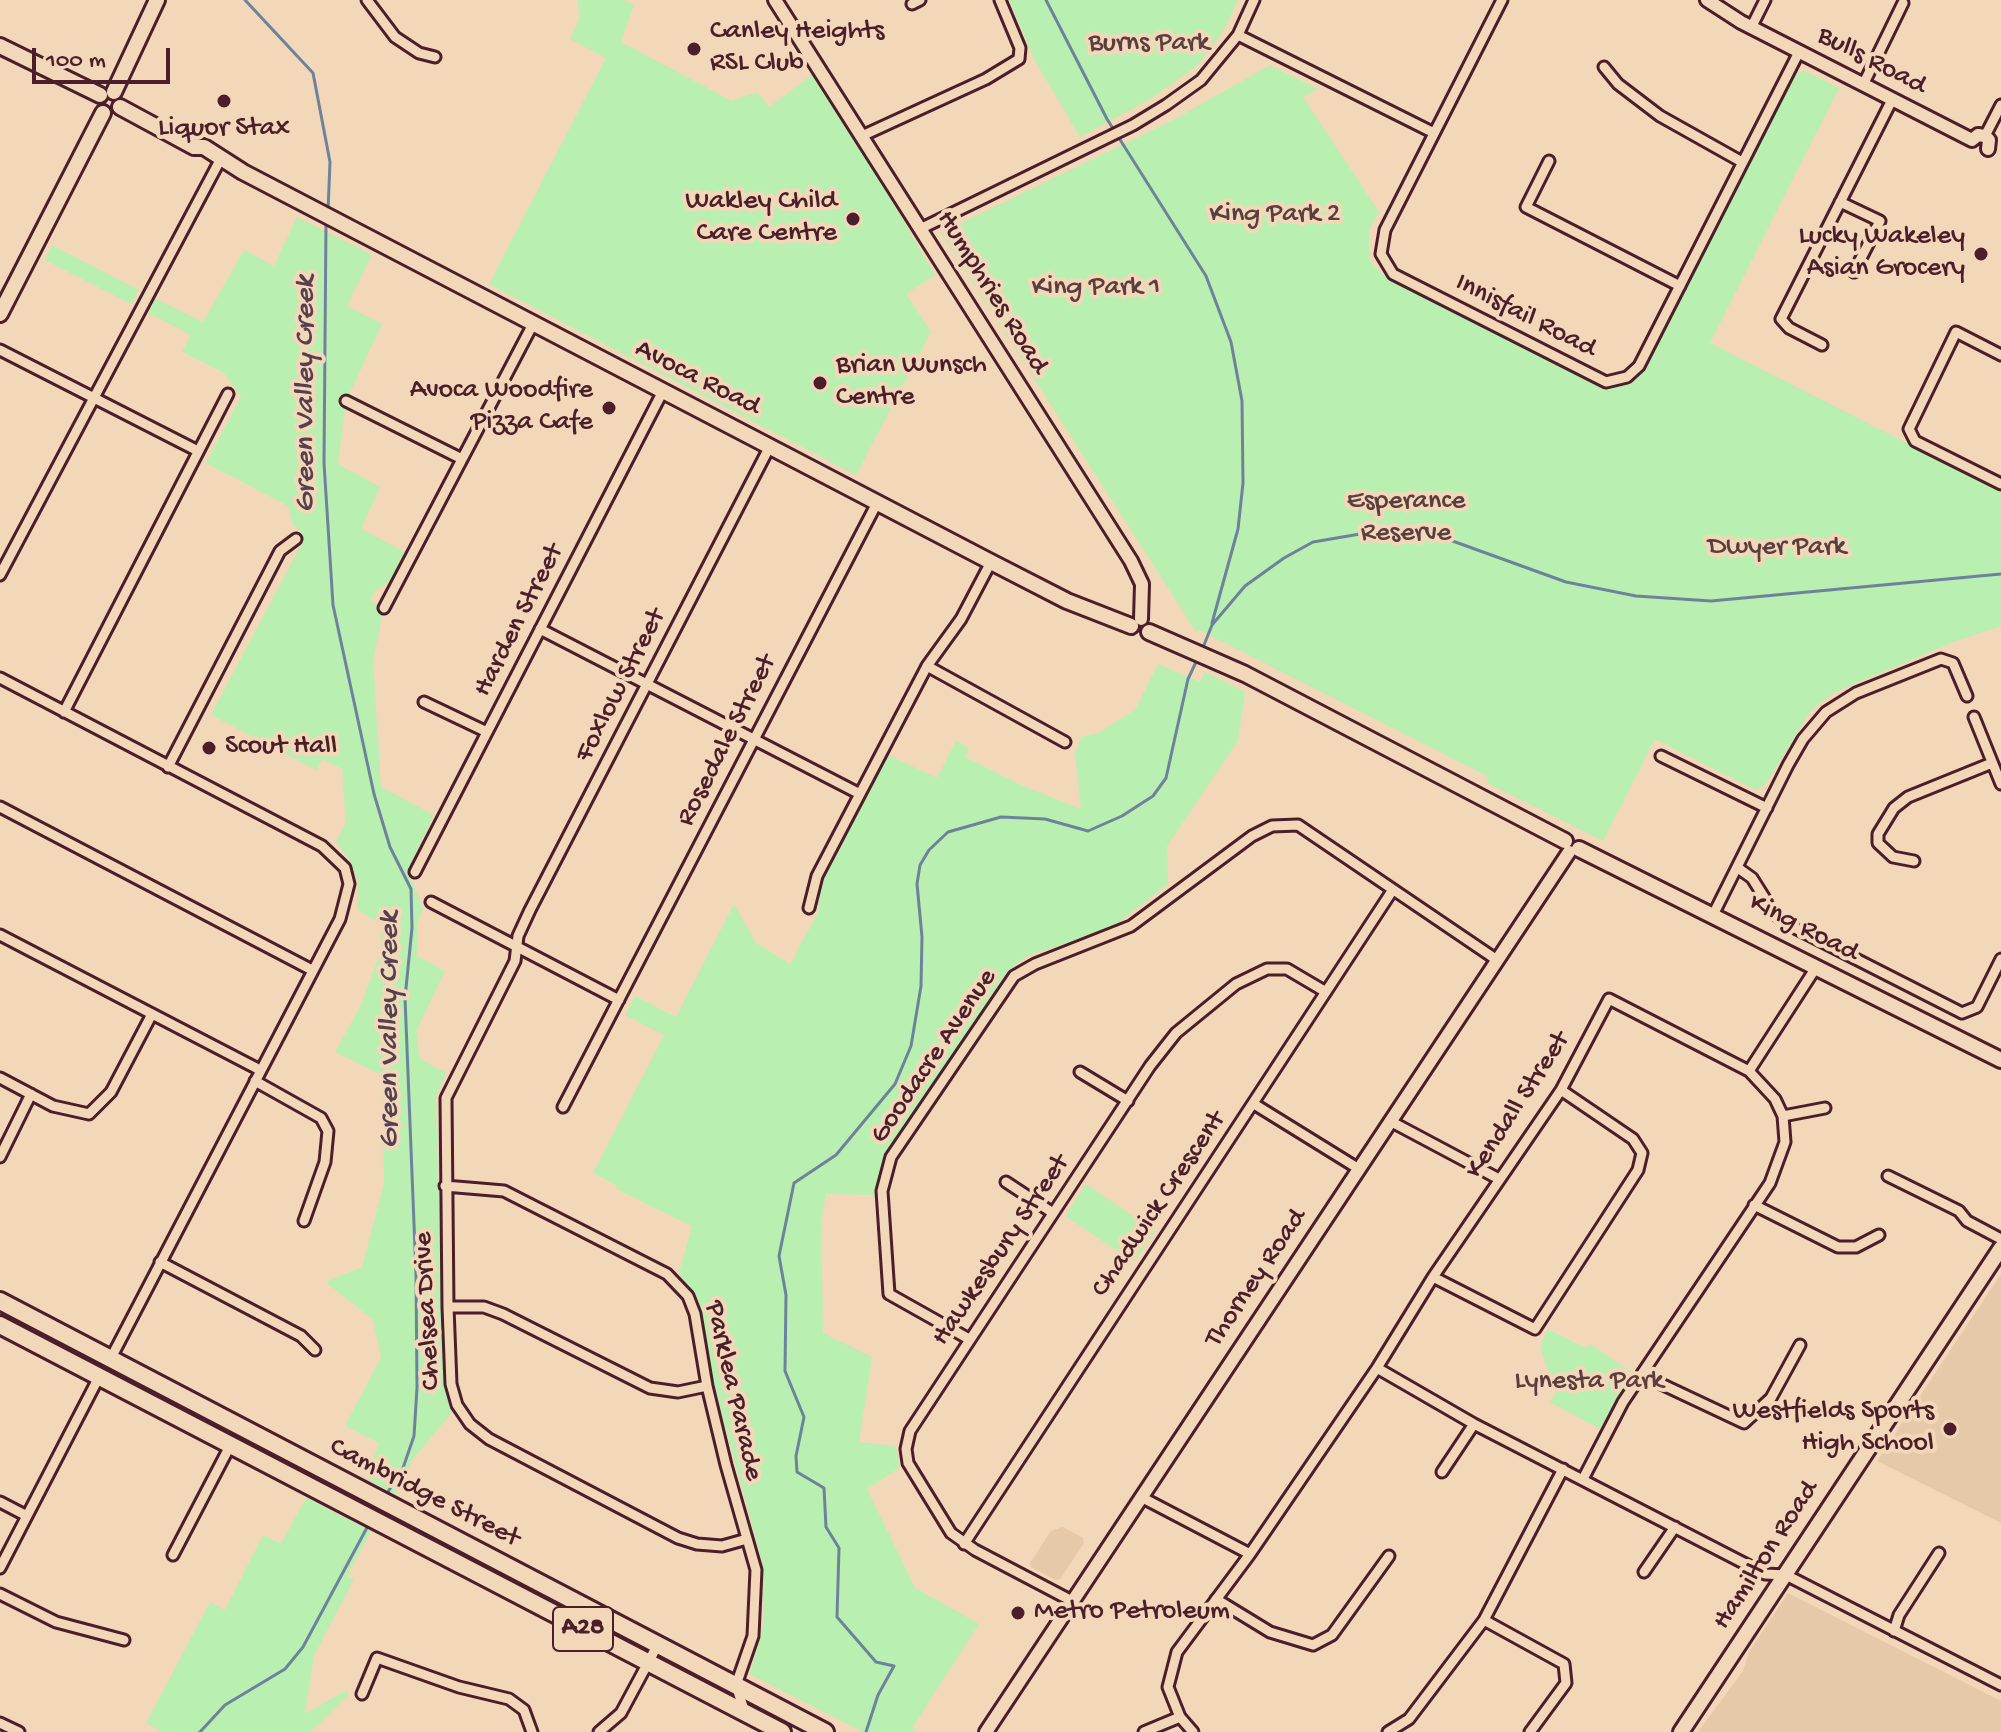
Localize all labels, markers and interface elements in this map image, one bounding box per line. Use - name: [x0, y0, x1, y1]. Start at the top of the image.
- place label: Canley Heights RSL Club: [710, 16, 884, 82]
- street label: Bulls Road: [1811, 20, 1931, 104]
- park label: Burns Park: [1089, 28, 1209, 62]
- scale bar: [36, 32, 174, 82]
- marker: Canley Heights RSL Club: [685, 40, 703, 58]
- text: 100 m: [46, 47, 106, 76]
- marker: Liquor Stax: [215, 92, 233, 110]
- place label: Liquor Stax: [158, 113, 290, 147]
- place label: Wakley Child Care Centre: [685, 186, 837, 252]
- park label: King Park 2: [1209, 199, 1341, 233]
- street label: Humphries Road: [927, 205, 1055, 381]
- marker: Wakley Child Care Centre: [844, 210, 862, 228]
- place label: Lucky Wakeley Asian Grocery: [1799, 221, 1965, 287]
- marker: Lucky Wakeley Asian Grocery: [1972, 245, 1990, 263]
- street label: Innisfail Road: [1449, 267, 1601, 367]
- park label: King Park 1: [1032, 272, 1160, 306]
- water label: Green Valley Creek: [289, 276, 325, 512]
- street label: Avoca Road: [629, 333, 765, 425]
- place label: Brian Wunsch Centre: [836, 350, 987, 416]
- marker: Brian Wunsch Centre: [811, 374, 829, 392]
- place label: Avoca Woodfire Pizza Cafe: [410, 375, 593, 441]
- marker: Avoca Woodfire Pizza Cafe: [600, 399, 618, 417]
- park label: Esperance Reserve: [1347, 486, 1465, 552]
- park label: Dwyer Park: [1708, 532, 1846, 566]
- street label: Harden Street: [467, 539, 573, 703]
- street label: Foxlow Street: [569, 604, 675, 768]
- street label: Rosedale Street: [670, 650, 786, 832]
- place label: Scout Hall: [225, 731, 337, 765]
- marker: Scout Hall: [200, 739, 218, 757]
- street label: King Road: [1743, 887, 1863, 971]
- water label: Green Valley Creek: [373, 912, 409, 1148]
- street label: Goodacre Avenue: [864, 963, 1006, 1151]
- street label: Kendall Street: [1459, 1026, 1579, 1186]
- street label: Chadwick Crescent: [1085, 1106, 1235, 1304]
- street label: Hawkesbury Street: [926, 1149, 1078, 1353]
- street label: Thorney Road: [1198, 1203, 1316, 1355]
- street label: Chelsea Drive: [408, 1231, 450, 1391]
- street label: Parklea Parade: [695, 1298, 769, 1484]
- park label: Lynesta Park: [1514, 1366, 1664, 1400]
- place label: Westfields Sports High School: [1732, 1396, 1934, 1462]
- marker: Westfields Sports High School: [1941, 1420, 1959, 1438]
- street label: Cambridge Street: [323, 1431, 525, 1557]
- street label: Hamilton Road: [1706, 1475, 1828, 1637]
- place label: Metro Petroleum: [1034, 1596, 1230, 1630]
- marker: Metro Petroleum: [1009, 1604, 1027, 1622]
- road number: A28: [553, 1607, 613, 1651]

